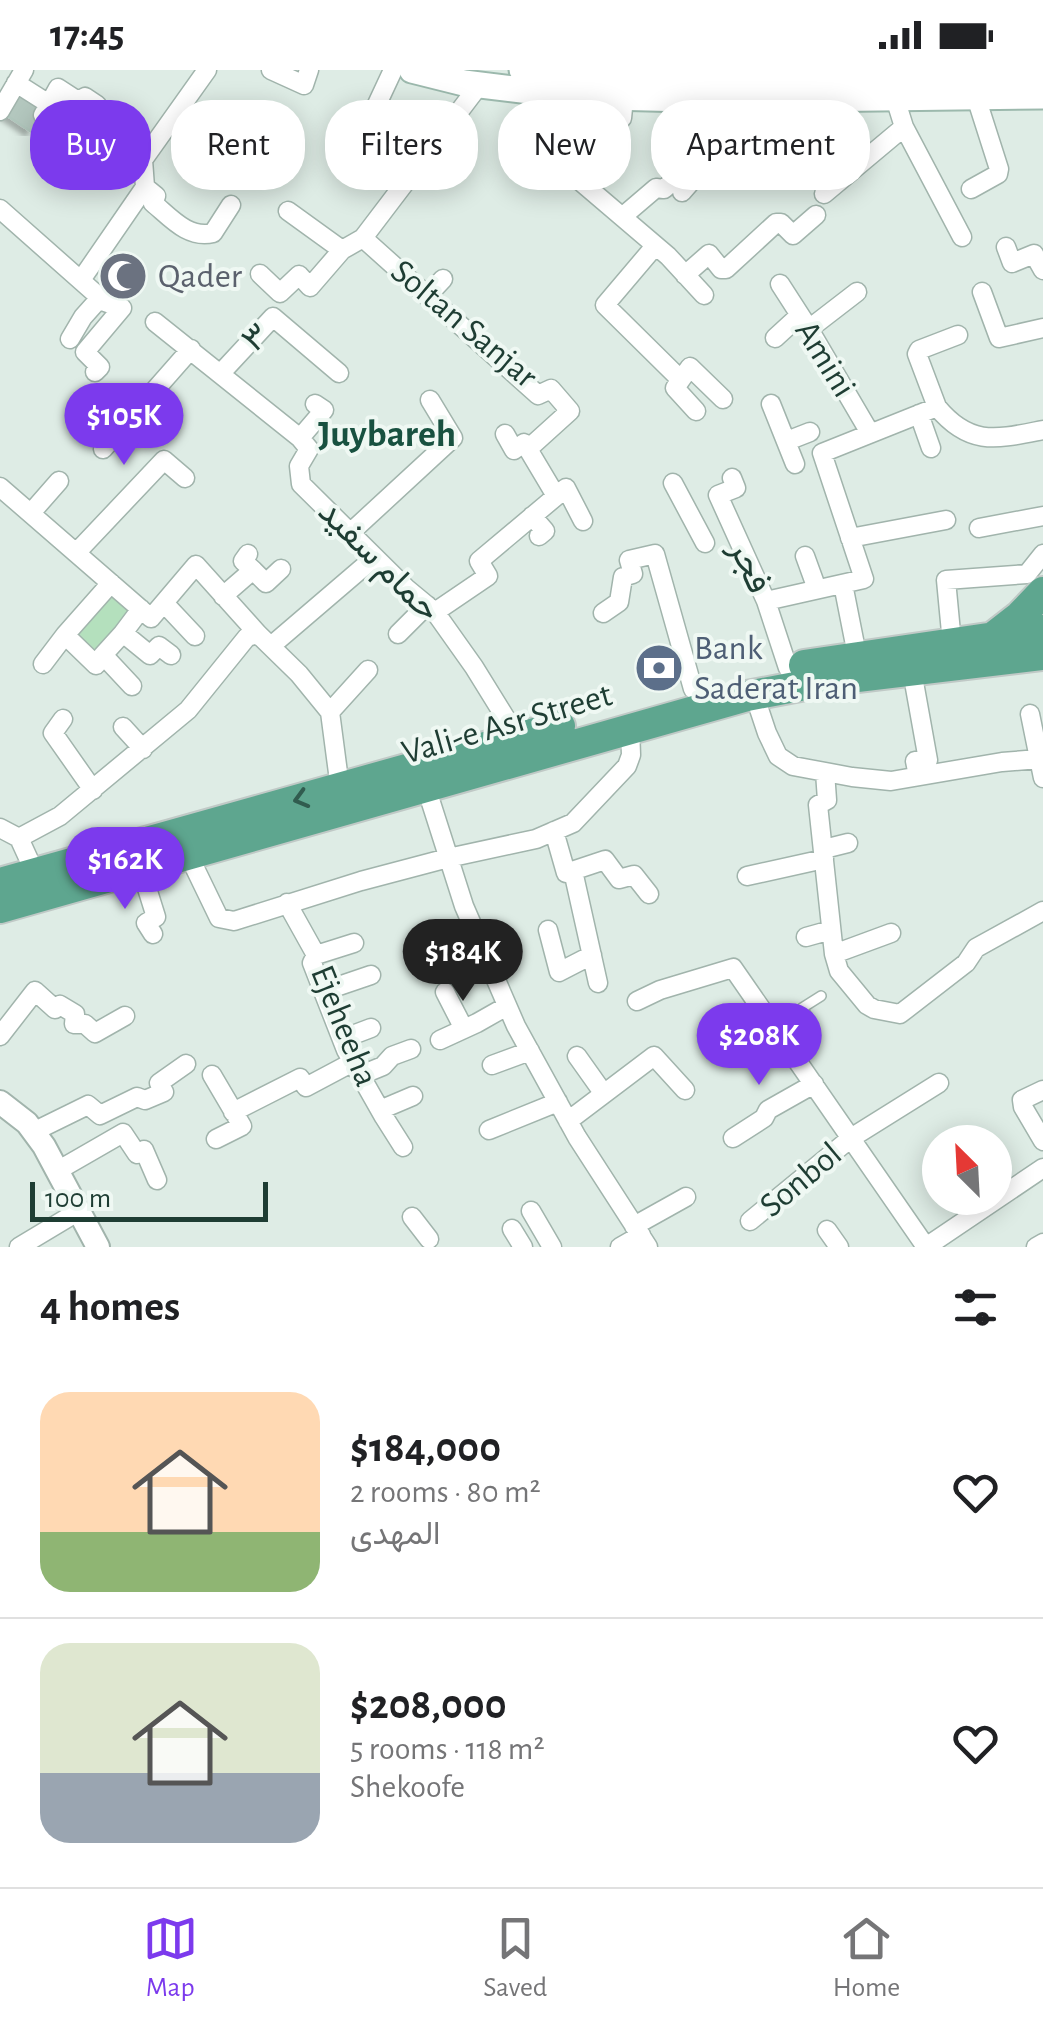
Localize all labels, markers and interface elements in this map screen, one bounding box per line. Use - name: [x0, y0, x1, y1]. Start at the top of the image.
- text: 17:45: [50, 16, 124, 54]
- chip: Buy: [30, 100, 151, 190]
- chip: Rent: [171, 100, 305, 190]
- chip: Filters: [325, 100, 478, 190]
- chip: New: [498, 100, 631, 190]
- chip: Apartment: [651, 100, 870, 190]
- mosque icon: Qader: [97, 250, 149, 302]
- street label: Soltan Sanjar: [384, 253, 544, 395]
- place label: Qader: [158, 259, 243, 294]
- street label: Amini: [788, 315, 862, 403]
- street label: ۳: [236, 317, 276, 359]
- pin: $105K: [54, 383, 194, 468]
- text: $105K: [86, 399, 162, 431]
- district label: Juybareh: [318, 416, 456, 454]
- street label: حمام سفید: [309, 494, 446, 631]
- street label: فجر: [720, 535, 777, 600]
- place label: Bank Saderat Iran: [694, 631, 858, 706]
- bank icon: Bank Saderat Iran: [633, 642, 685, 694]
- street label: Vali-e Asr Street: [398, 677, 616, 771]
- one-way arrow: [293, 787, 310, 808]
- pin: $162K: [55, 827, 195, 912]
- text: $162K: [87, 843, 163, 875]
- pin: $184K: [393, 919, 533, 1004]
- text: $184K: [425, 935, 501, 967]
- street label: Ejeheeha: [304, 961, 384, 1091]
- pin: $208K: [689, 1003, 829, 1088]
- text: $208K: [719, 1019, 799, 1051]
- north arrow: [922, 1125, 1012, 1215]
- map controls: [922, 1125, 1012, 1215]
- street label: Sonbol: [754, 1136, 848, 1224]
- scale bar: [30, 1177, 268, 1222]
- text: 100 m: [45, 1185, 111, 1213]
- icon: filters: [948, 1280, 1003, 1335]
- text: 4 homes: [40, 1286, 180, 1328]
- text: $184,000: [350, 1427, 501, 1469]
- icon: home: [120, 1432, 240, 1552]
- icon: heart: [948, 1465, 1003, 1520]
- text: 2 rooms · 80 m²: [350, 1476, 541, 1508]
- text: المهدی: [350, 1518, 441, 1550]
- icon: home: [120, 1683, 240, 1803]
- text: $208,000: [350, 1684, 507, 1726]
- icon: heart: [948, 1716, 1003, 1771]
- text: 5 rooms · 118 m²: [350, 1733, 545, 1765]
- text: Shekoofe: [350, 1771, 465, 1803]
- tab: Map: [143, 1911, 198, 2005]
- tab: Saved: [483, 1911, 547, 2005]
- tab: Home: [833, 1911, 900, 2005]

